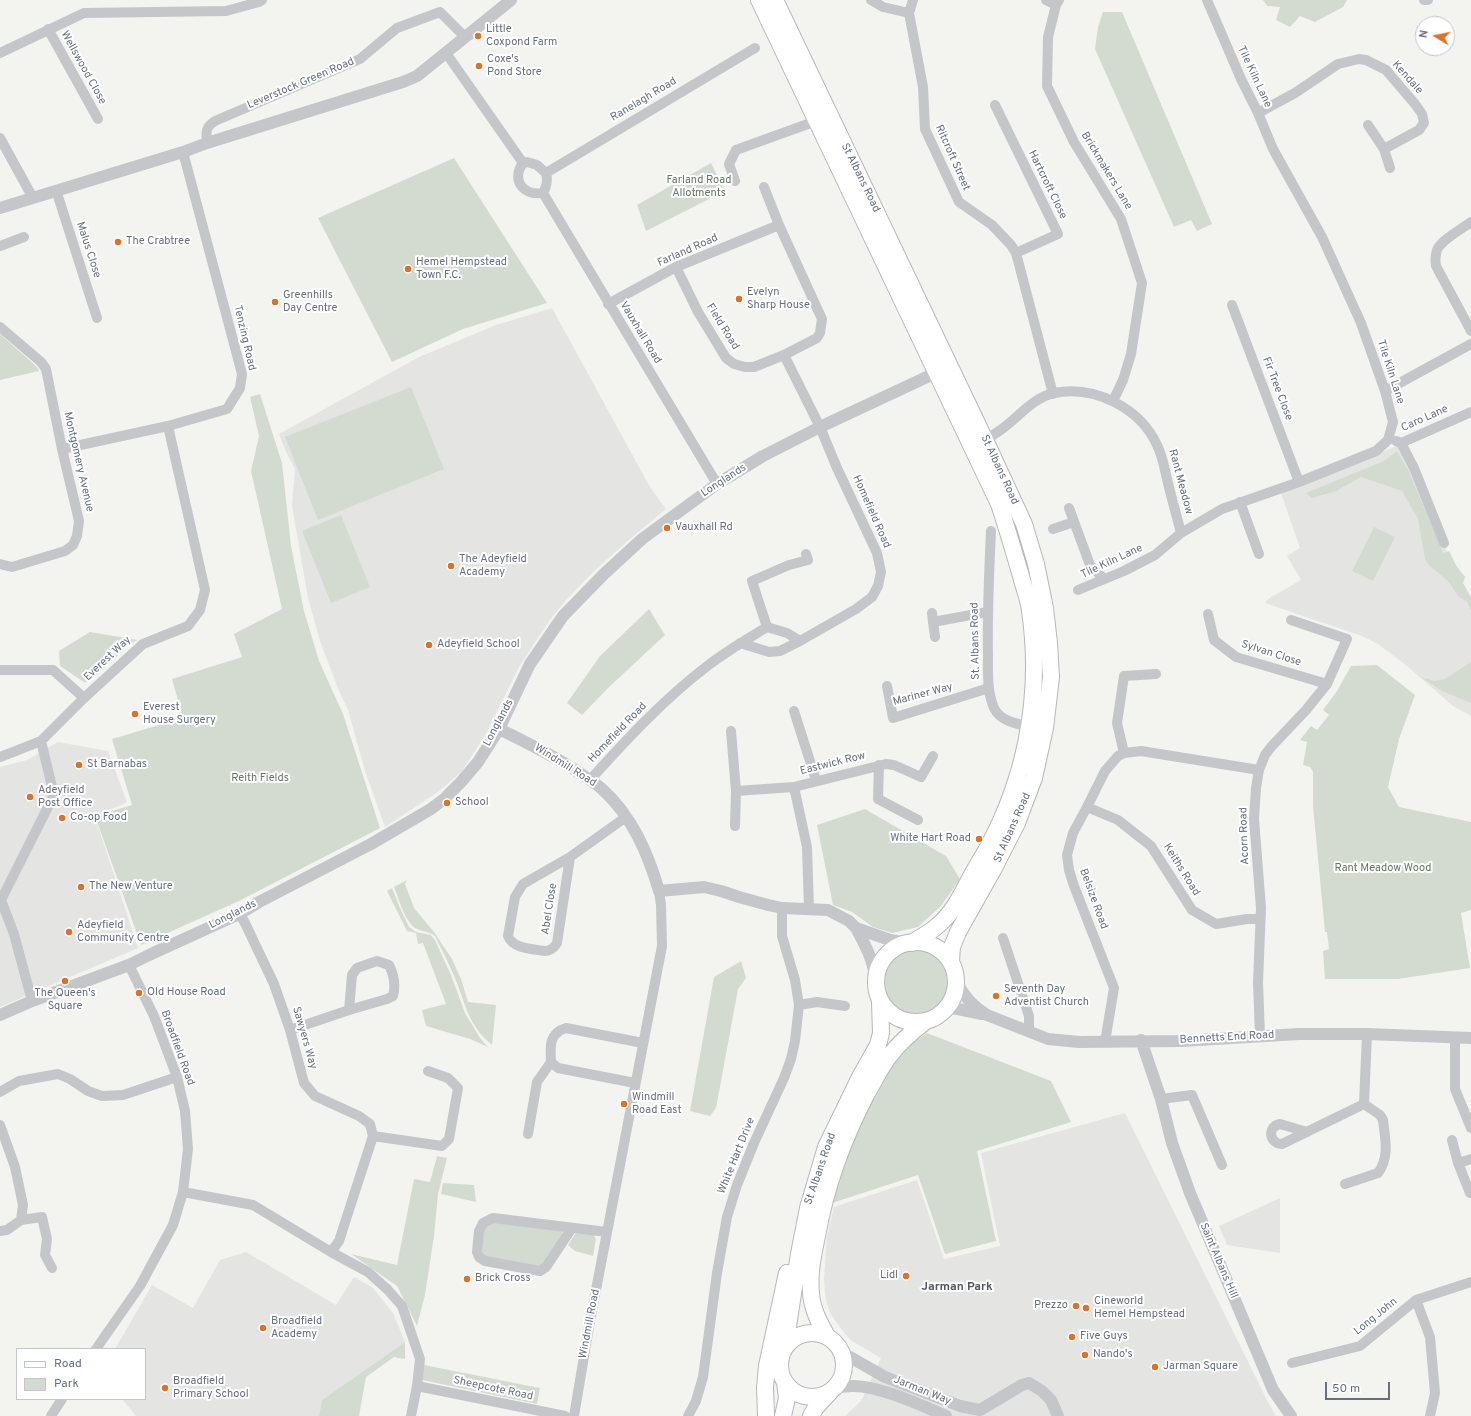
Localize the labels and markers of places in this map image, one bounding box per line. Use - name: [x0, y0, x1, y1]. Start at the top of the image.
- place label: Little Coxpond Farm: [486, 23, 557, 49]
- marker: Little Coxpond Farm: [473, 31, 483, 41]
- place label: Coxe's Pond Store: [487, 53, 542, 79]
- marker: Coxe's Pond Store: [474, 61, 484, 71]
- place label: The Crabtree: [126, 235, 190, 249]
- marker: The Crabtree: [113, 237, 123, 247]
- place label: Hemel Hempstead Town F.C.: [416, 256, 507, 282]
- marker: Hemel Hempstead Town F.C.: [403, 264, 413, 274]
- place label: Evelyn Sharp House: [747, 286, 810, 312]
- place label: Greenhills Day Centre: [283, 289, 337, 315]
- marker: Evelyn Sharp House: [734, 294, 744, 304]
- marker: Greenhills Day Centre: [270, 297, 280, 307]
- place label: Vauxhall Rd: [675, 521, 733, 535]
- marker: Vauxhall Rd: [662, 523, 672, 533]
- place label: The Adeyfield Academy: [459, 553, 527, 579]
- marker: The Adeyfield Academy: [446, 561, 456, 571]
- place label: Adeyfield School: [437, 638, 520, 652]
- marker: Adeyfield School: [424, 640, 434, 650]
- place label: Everest House Surgery: [143, 701, 216, 727]
- marker: Everest House Surgery: [130, 709, 140, 719]
- place label: St Barnabas: [87, 758, 147, 772]
- marker: St Barnabas: [74, 760, 84, 770]
- place label: Adeyfield Post Office: [38, 784, 93, 810]
- marker: Adeyfield Post Office: [25, 792, 35, 802]
- place label: School: [455, 796, 489, 810]
- marker: School: [442, 798, 452, 808]
- place label: Co-op Food: [70, 811, 127, 825]
- marker: Co-op Food: [57, 813, 67, 823]
- place label: White Hart Road: [890, 832, 971, 846]
- marker: White Hart Road: [974, 834, 984, 844]
- place label: The New Venture: [89, 880, 173, 894]
- marker: The New Venture: [76, 882, 86, 892]
- place label: Adeyfield Community Centre: [77, 919, 170, 945]
- marker: Adeyfield Community Centre: [64, 927, 74, 937]
- marker: The Queen's Square: [60, 976, 70, 986]
- place label: Seventh Day Adventist Church: [1004, 983, 1089, 1009]
- place label: Old House Road: [147, 986, 226, 1000]
- place label: The Queen's Square: [34, 987, 96, 1013]
- marker: Old House Road: [134, 988, 144, 998]
- marker: Seventh Day Adventist Church: [991, 991, 1001, 1001]
- place label: Windmill Road East: [632, 1091, 682, 1117]
- marker: Windmill Road East: [619, 1099, 629, 1109]
- place label: Lidl: [880, 1269, 898, 1283]
- marker: Lidl: [901, 1271, 911, 1281]
- place label: Brick Cross: [475, 1272, 531, 1286]
- marker: Brick Cross: [462, 1274, 472, 1284]
- place label: Cineworld Hemel Hempstead: [1094, 1295, 1185, 1321]
- place label: Prezzo: [1034, 1299, 1068, 1313]
- marker: Prezzo: [1071, 1301, 1081, 1311]
- marker: Cineworld Hemel Hempstead: [1081, 1303, 1091, 1313]
- place label: Broadfield Academy: [271, 1315, 322, 1341]
- marker: Broadfield Academy: [258, 1323, 268, 1333]
- place label: Five Guys: [1080, 1330, 1128, 1344]
- marker: Five Guys: [1067, 1332, 1077, 1342]
- place label: Nando's: [1093, 1348, 1133, 1362]
- marker: Nando's: [1080, 1350, 1090, 1360]
- place label: Jarman Square: [1163, 1360, 1238, 1374]
- marker: Jarman Square: [1150, 1362, 1160, 1372]
- place label: Broadfield Primary School: [173, 1375, 249, 1401]
- marker: Broadfield Primary School: [160, 1383, 170, 1393]

